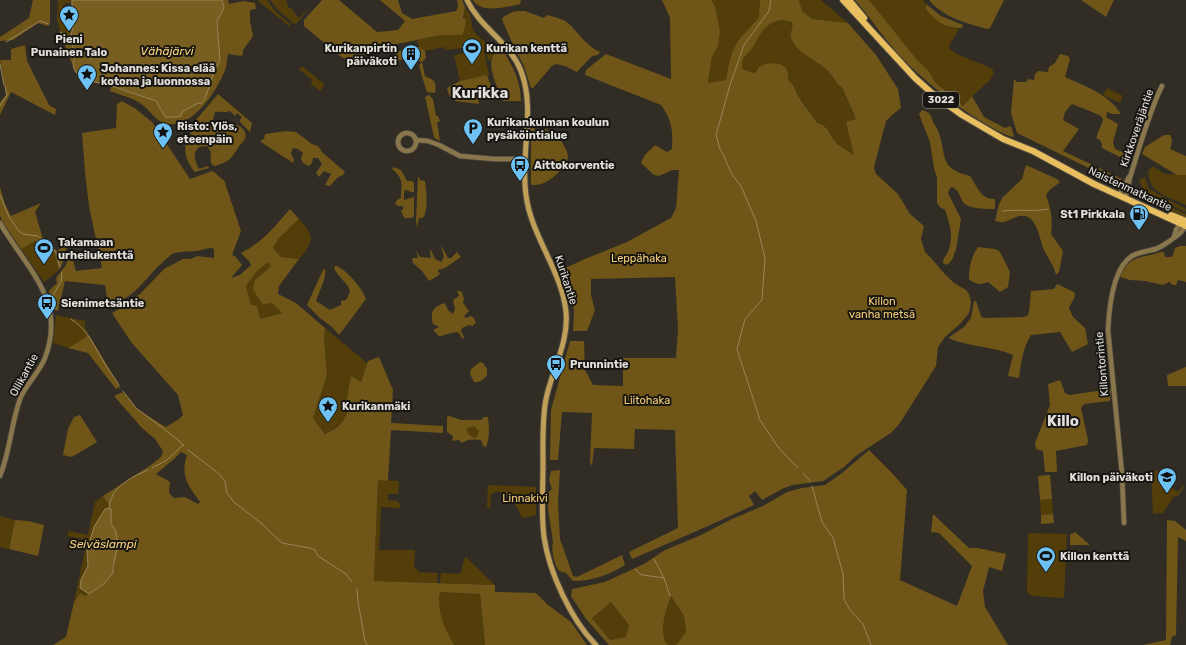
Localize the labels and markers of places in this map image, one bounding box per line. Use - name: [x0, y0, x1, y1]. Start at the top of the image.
- place icon: Pieni Punainen Talo: [58, 4, 80, 32]
- place label: Pieni Punainen Talo: [31, 33, 107, 59]
- sports icon: Kurikan kenttä: [461, 37, 483, 65]
- place label: Kurikanpirtin päiväkoti: [324, 42, 397, 68]
- place label: Kurikan kenttä: [486, 42, 567, 55]
- building icon: Kurikanpirtin päiväkoti: [400, 43, 422, 71]
- place label: Johannes: Kissa elää kotona ja luonnossa: [101, 62, 215, 88]
- place icon: Johannes: Kissa elää kotona ja luonnossa: [76, 63, 98, 91]
- place label: Kurikankulman koulun pysäköintialue: [487, 116, 609, 142]
- parking icon: Kurikankulman koulun pysäköintialue: [462, 117, 484, 145]
- place label: Risto: Ylös, eteenpäin: [177, 120, 237, 146]
- place icon: Risto: Ylös, eteenpäin: [152, 121, 174, 149]
- bus stop icon: Aittokorventie: [509, 154, 531, 182]
- place label: Aittokorventie: [534, 159, 615, 172]
- fuel station icon: St1 Pirkkala: [1128, 203, 1150, 231]
- place label: St1 Pirkkala: [1060, 208, 1125, 221]
- place label: Takamaan urheilukenttä: [58, 236, 134, 262]
- sports icon: Takamaan urheilukenttä: [33, 237, 55, 265]
- bus stop icon: Sienimetsäntie: [36, 292, 58, 320]
- place label: Sienimetsäntie: [61, 297, 145, 310]
- bus stop icon: Prunnintie: [545, 353, 567, 381]
- place label: Prunnintie: [570, 358, 629, 371]
- place icon: Kurikanmäki: [317, 395, 339, 423]
- place label: Kurikanmäki: [342, 400, 410, 413]
- school or university icon: Killon päiväkoti: [1156, 466, 1178, 494]
- place label: Killon päiväkoti: [1070, 471, 1153, 484]
- sports icon: Killon kenttä: [1035, 545, 1057, 573]
- place label: Killon kenttä: [1060, 550, 1129, 563]

